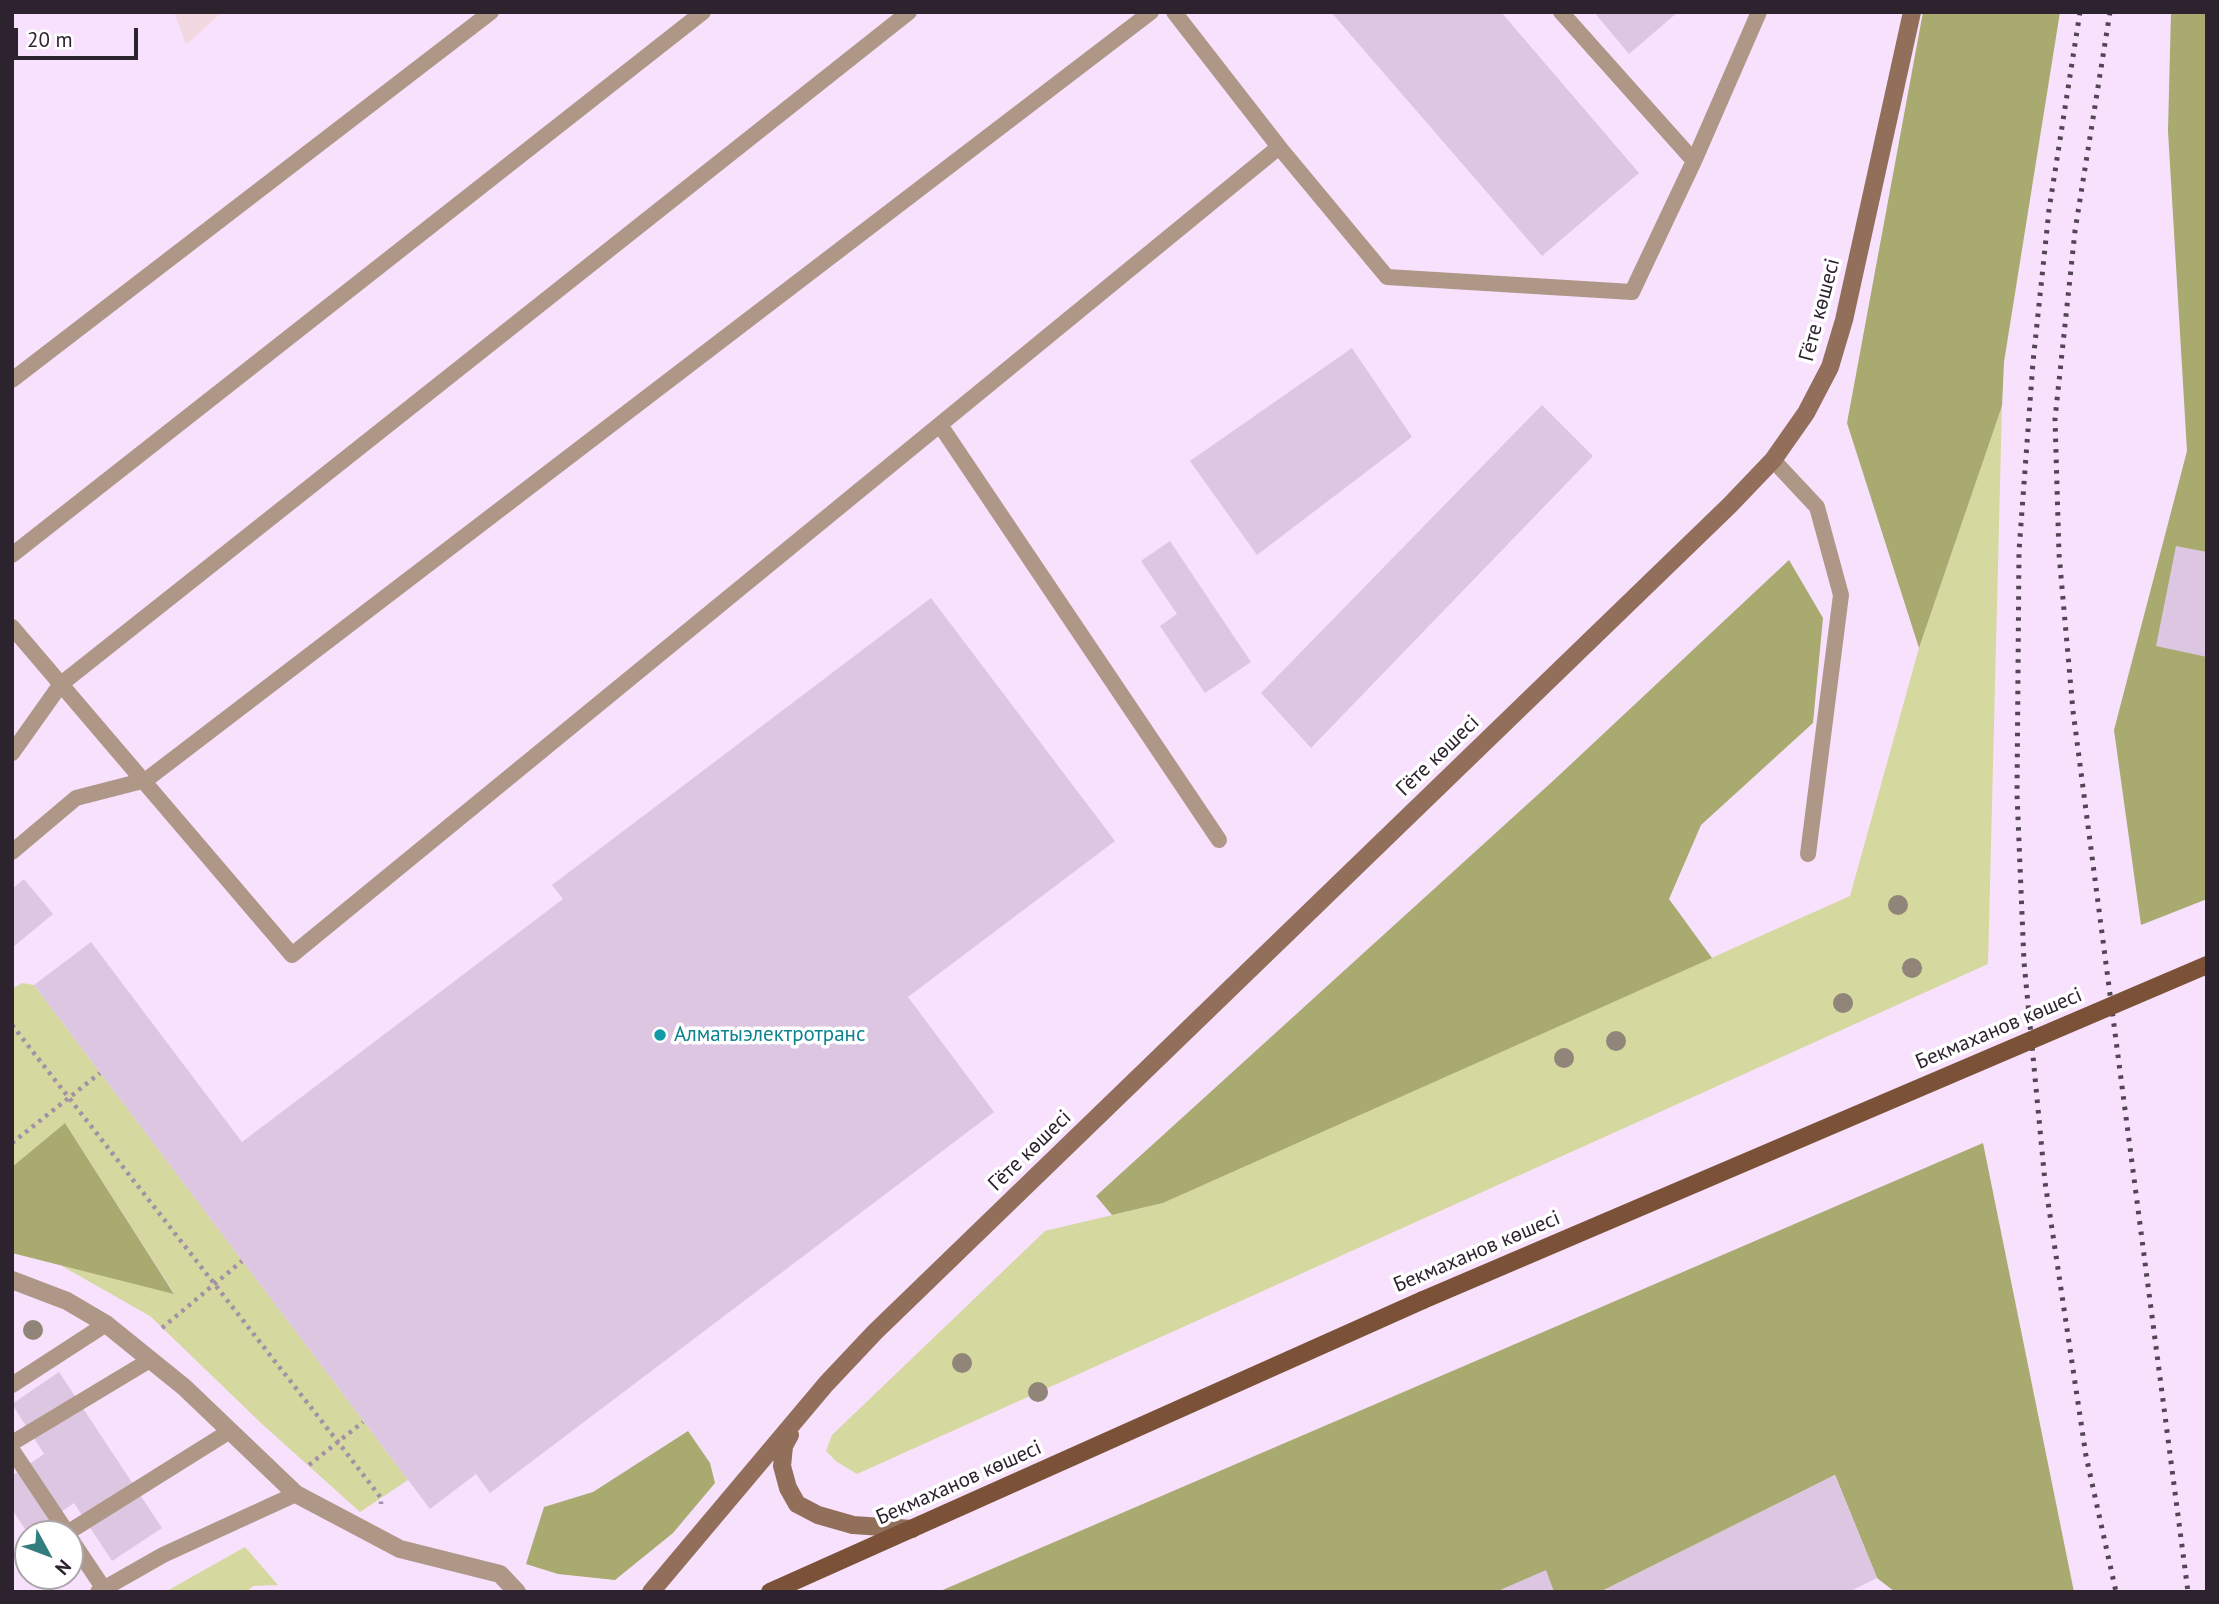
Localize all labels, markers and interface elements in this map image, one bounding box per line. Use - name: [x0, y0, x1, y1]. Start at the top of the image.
- scale bar: [18, 14, 142, 58]
- text: 20 m: [27, 26, 73, 53]
- street label: Гёте көшесі: [1794, 256, 1846, 364]
- street label: Гёте көшесі: [1391, 710, 1485, 802]
- street label: Бекмаханов көшесі: [1912, 983, 2086, 1075]
- place label: Алматыэлектротранс: [674, 1022, 865, 1048]
- marker: Алматыэлектротранс: [652, 1027, 668, 1043]
- street label: Гёте көшесі: [983, 1105, 1077, 1197]
- street label: Бекмаханов көшесі: [1390, 1206, 1564, 1298]
- street label: Бекмаханов көшесі: [872, 1435, 1046, 1531]
- north arrow: [14, 1520, 84, 1590]
- text: N: [50, 1555, 76, 1580]

